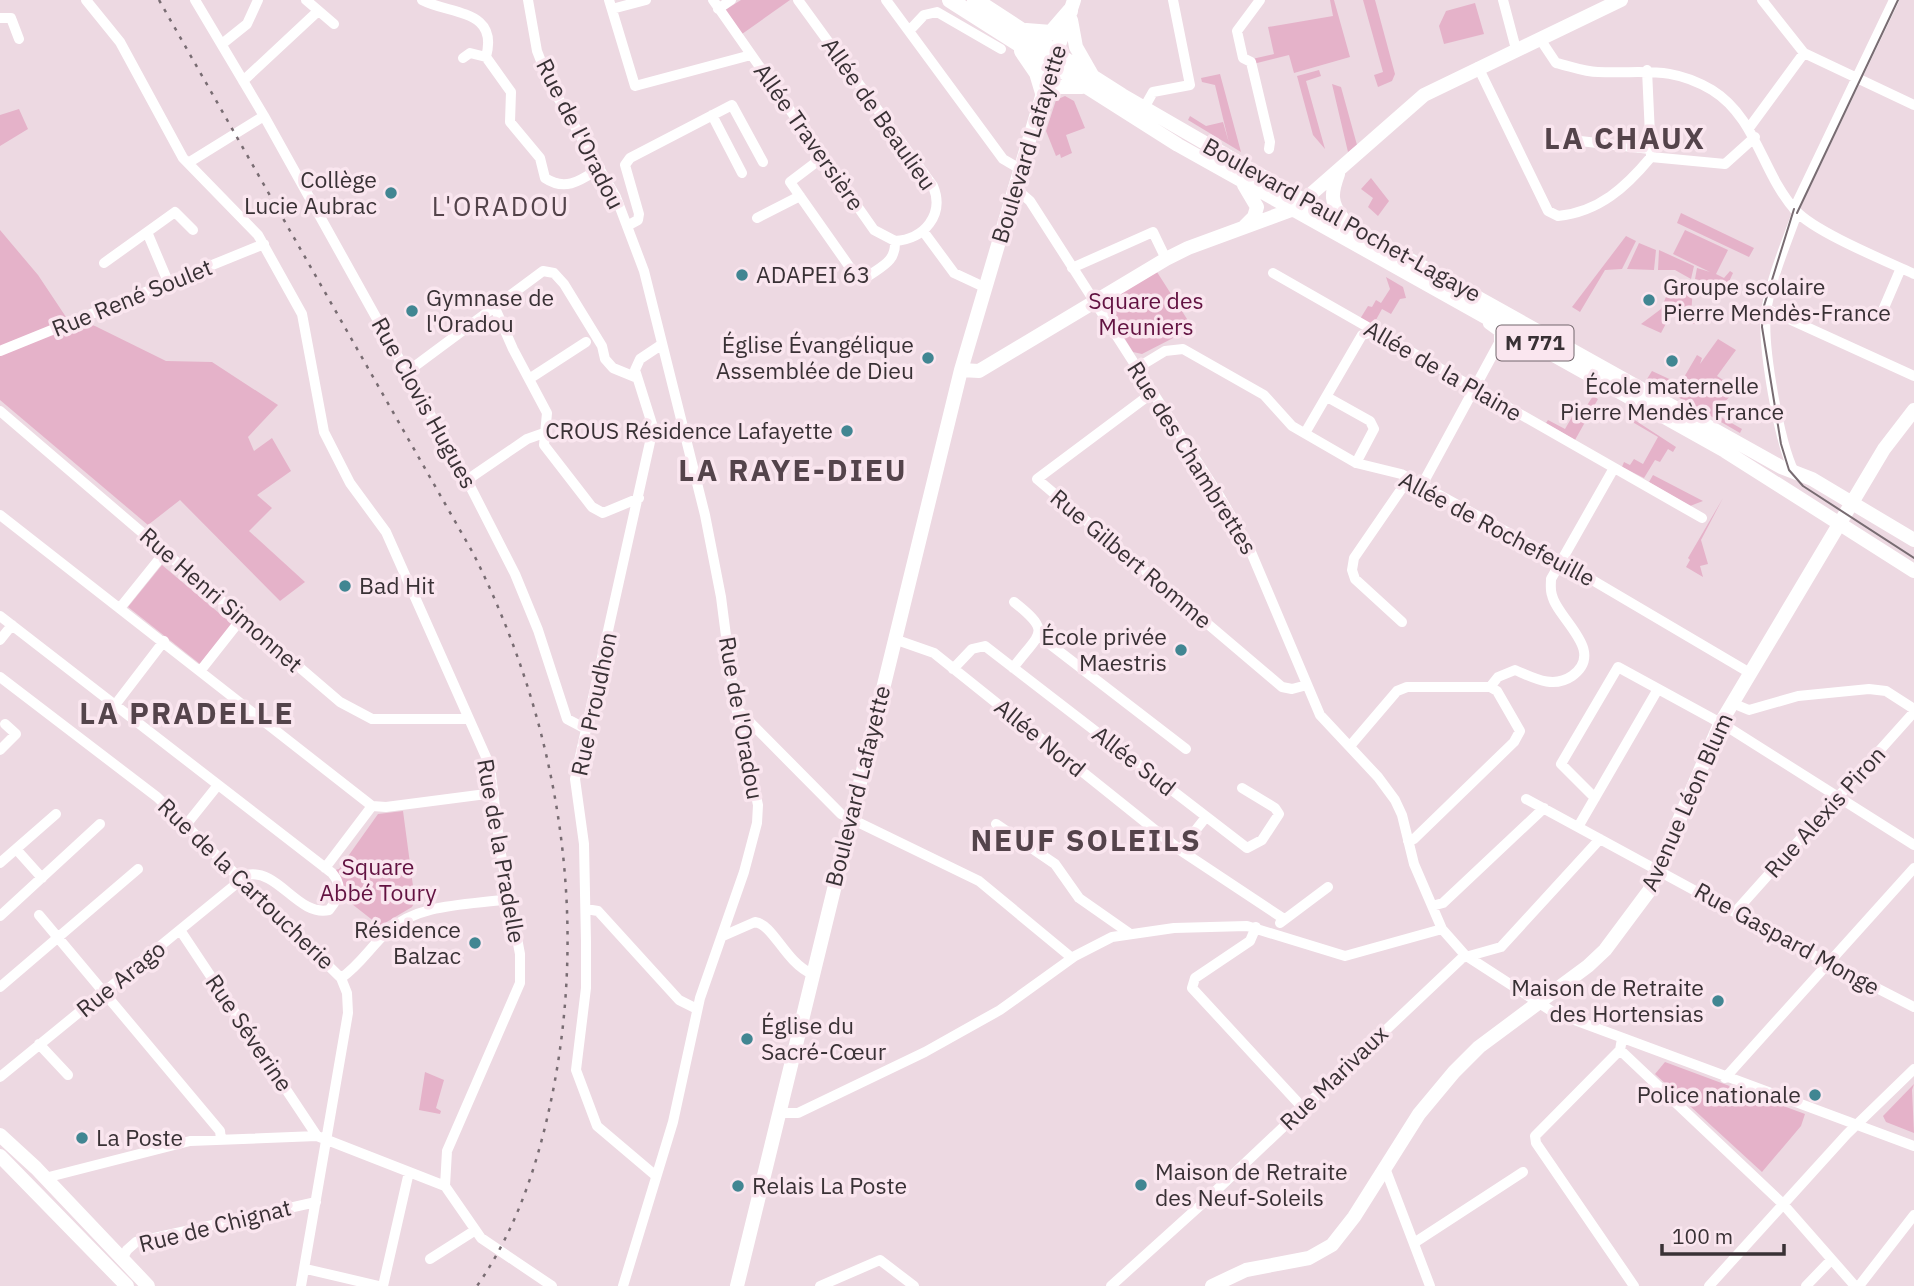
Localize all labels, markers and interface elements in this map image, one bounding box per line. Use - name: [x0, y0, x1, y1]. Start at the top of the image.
- street label: Allée de Beaulieu: [816, 31, 944, 196]
- street label: Boulevard Lafayette: [984, 41, 1073, 247]
- street label: Rue de l'Oradou: [530, 53, 632, 214]
- street label: Allée Traversière: [748, 57, 872, 216]
- district label: LA CHAUX: [1544, 118, 1706, 157]
- street label: Boulevard Paul Pochet-Lagaye: [1198, 130, 1487, 308]
- place label: Collège Lucie Aubrac: [244, 164, 377, 220]
- marker: Collège Lucie Aubrac: [383, 185, 399, 201]
- district label: L'ORADOU: [432, 189, 570, 223]
- street label: Rue René Soulet: [47, 251, 216, 343]
- place label: ADAPEI 63: [756, 259, 870, 289]
- marker: ADAPEI 63: [734, 267, 750, 283]
- place label: Groupe scolaire Pierre Mendès-France: [1663, 271, 1891, 327]
- place label: Gymnase de l'Oradou: [426, 282, 554, 338]
- park label: Square des Meuniers: [1088, 285, 1204, 341]
- marker: Groupe scolaire Pierre Mendès-France: [1641, 292, 1657, 308]
- marker: Gymnase de l'Oradou: [404, 303, 420, 319]
- street label: Rue Clovis Hugues: [365, 312, 484, 493]
- street label: Allée de la Plaine: [1359, 313, 1528, 427]
- road number: M 771: [1496, 326, 1574, 360]
- place label: Église Évangélique Assemblée de Dieu: [716, 329, 914, 385]
- marker: Église Évangélique Assemblée de Dieu: [920, 350, 936, 366]
- marker: École maternelle Pierre Mendès France: [1664, 353, 1680, 369]
- street label: Rue des Chambrettes: [1121, 355, 1264, 560]
- place label: École maternelle Pierre Mendès France: [1560, 370, 1784, 426]
- place label: CROUS Résidence Lafayette: [545, 415, 833, 445]
- marker: CROUS Résidence Lafayette: [839, 423, 855, 439]
- district label: LA RAYE-DIEU: [678, 450, 908, 489]
- street label: Allée de Rochefeuille: [1394, 464, 1601, 592]
- street label: Rue Gilbert Romme: [1045, 482, 1219, 635]
- street label: Rue Henri Simonnet: [134, 520, 309, 678]
- place label: Bad Hit: [359, 570, 435, 600]
- marker: Bad Hit: [337, 578, 353, 594]
- place label: École privée Maestris: [1041, 621, 1167, 677]
- street label: Rue Proudhon: [563, 629, 623, 778]
- street label: Rue de l'Oradou: [713, 634, 771, 802]
- marker: École privée Maestris: [1173, 642, 1189, 658]
- street label: Boulevard Lafayette: [818, 682, 897, 889]
- street label: Allée Nord: [989, 691, 1092, 783]
- district label: LA PRADELLE: [79, 693, 295, 732]
- street label: Avenue Léon Blum: [1633, 708, 1739, 895]
- street label: Allée Sud: [1087, 718, 1182, 802]
- street label: Rue Alexis Piron: [1757, 739, 1891, 883]
- street label: Rue de la Pradelle: [471, 756, 533, 945]
- street label: Rue de la Cartoucherie: [152, 791, 341, 975]
- district label: NEUF SOLEILS: [970, 820, 1202, 859]
- park label: Square Abbé Toury: [319, 851, 437, 907]
- street label: Rue Gaspard Monge: [1690, 875, 1885, 1001]
- place label: Résidence Balzac: [354, 914, 461, 970]
- street label: Rue Arago: [70, 933, 171, 1023]
- marker: Résidence Balzac: [467, 935, 483, 951]
- street label: Rue Séverine: [200, 968, 300, 1097]
- place label: Maison de Retraite des Hortensias: [1511, 972, 1704, 1028]
- marker: Maison de Retraite des Hortensias: [1710, 993, 1726, 1009]
- place label: Église du Sacré-Cœur: [761, 1010, 887, 1066]
- street label: Rue Marivaux: [1273, 1018, 1394, 1136]
- marker: Église du Sacré-Cœur: [739, 1031, 755, 1047]
- place label: Police nationale: [1637, 1079, 1801, 1109]
- marker: Police nationale: [1807, 1087, 1823, 1103]
- place label: La Poste: [96, 1122, 183, 1152]
- marker: La Poste: [74, 1130, 90, 1146]
- place label: Maison de Retraite des Neuf-Soleils: [1155, 1156, 1348, 1212]
- place label: Relais La Poste: [752, 1170, 907, 1200]
- marker: Maison de Retraite des Neuf-Soleils: [1133, 1177, 1149, 1193]
- marker: Relais La Poste: [730, 1178, 746, 1194]
- street label: Rue de Chignat: [135, 1192, 294, 1258]
- scale bar: [1662, 1212, 1784, 1256]
- text: 100 m: [1672, 1222, 1733, 1250]

